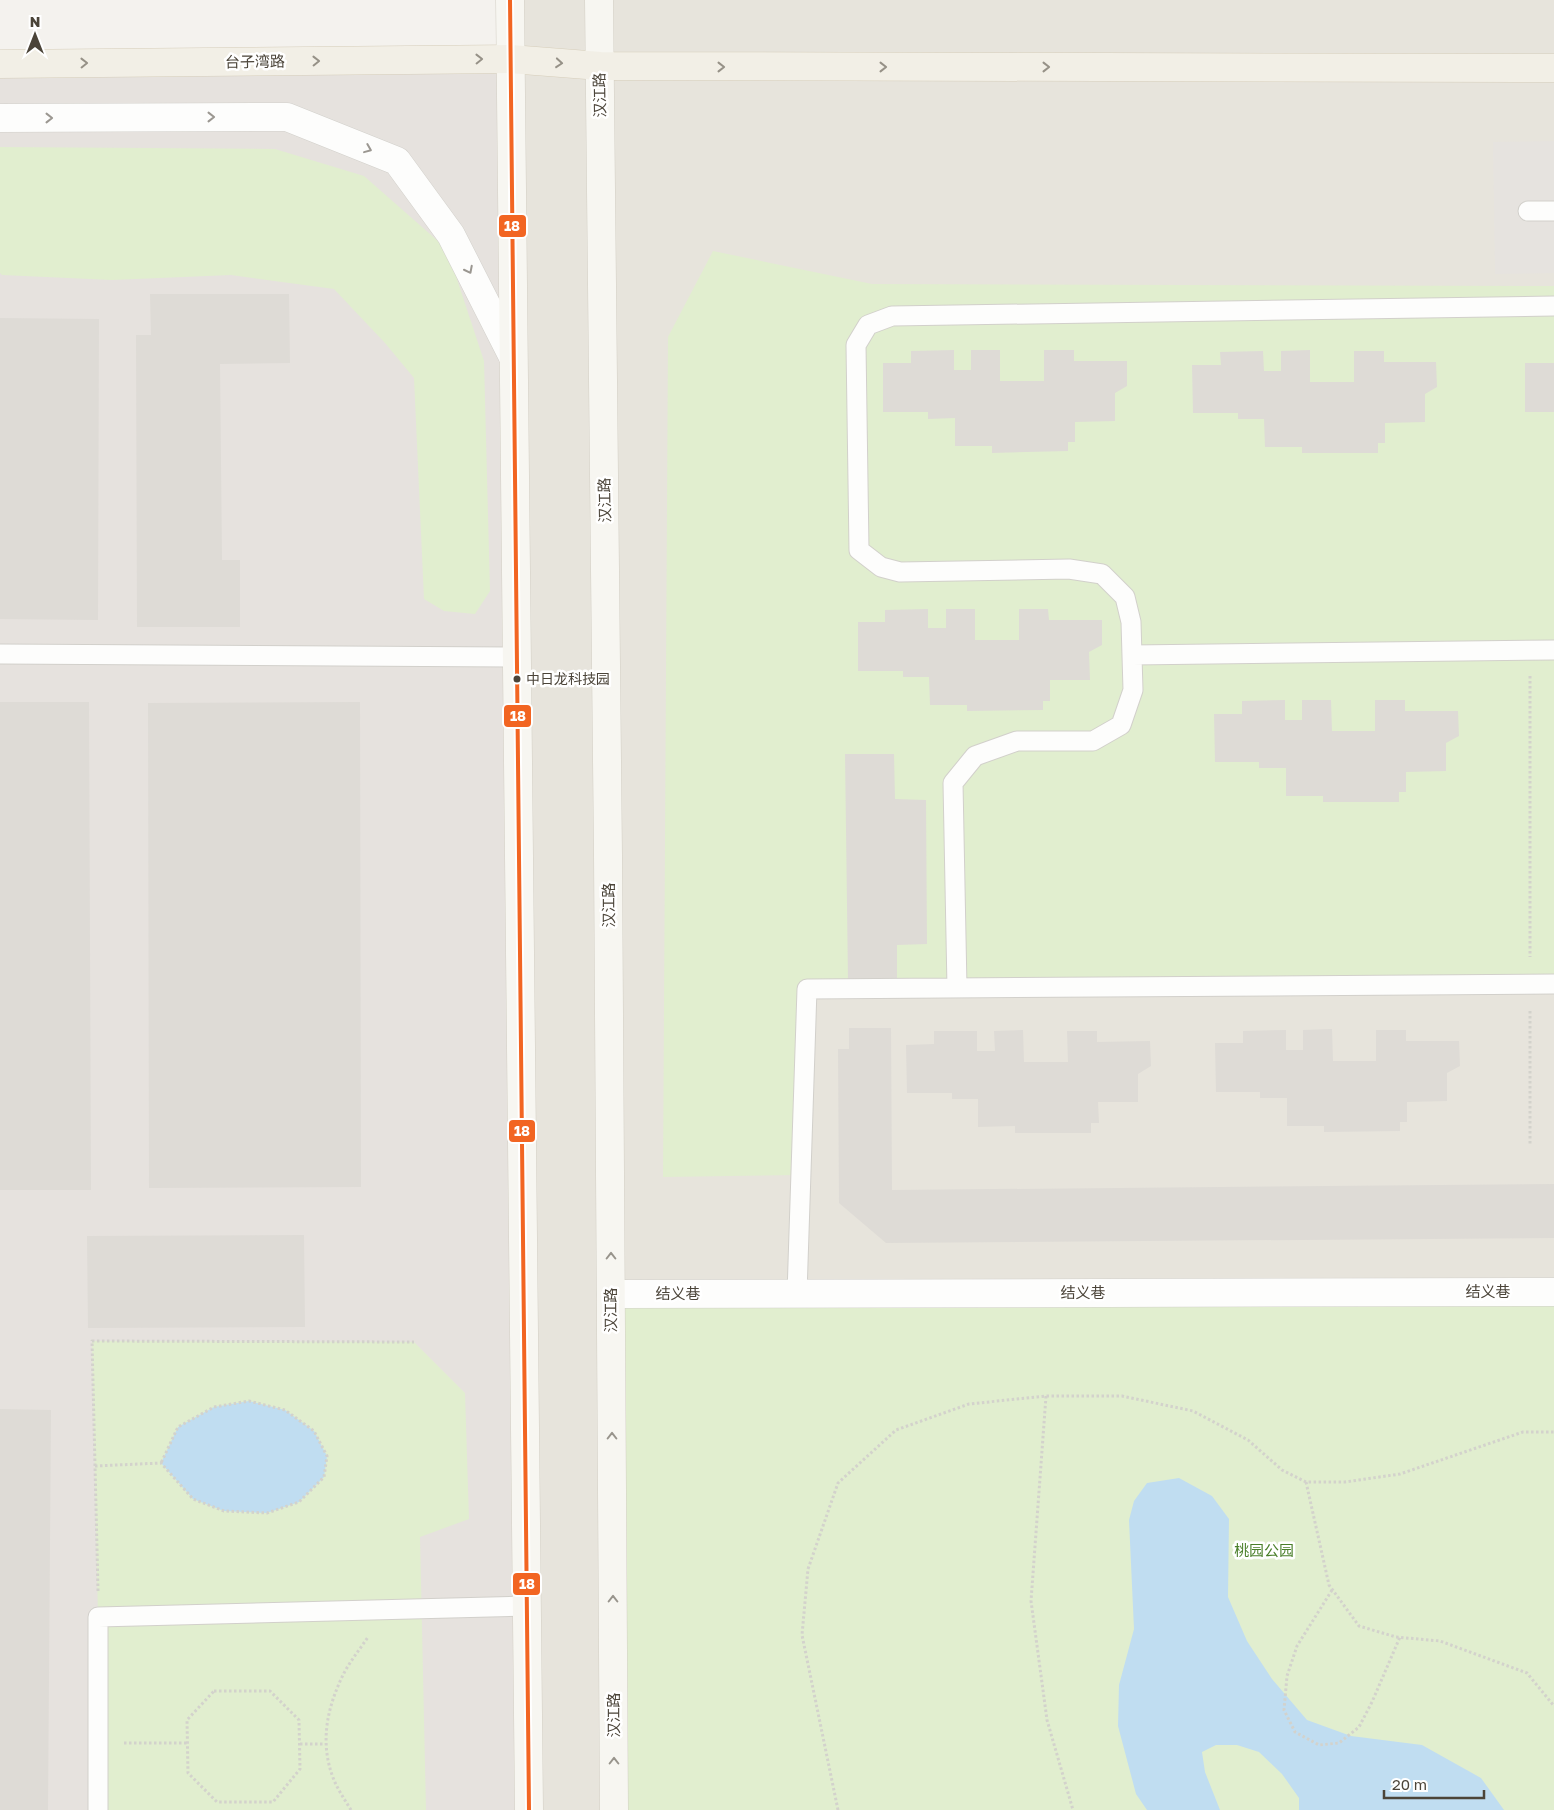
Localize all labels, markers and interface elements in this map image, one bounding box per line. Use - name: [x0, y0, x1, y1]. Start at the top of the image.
- north arrow: [10, 10, 60, 60]
- text: N: [30, 13, 40, 30]
- street label: 台子湾路: [225, 51, 285, 71]
- one-way arrow: [475, 54, 483, 64]
- one-way arrow: [312, 56, 320, 66]
- one-way arrow: [555, 57, 563, 68]
- one-way arrow: [80, 58, 88, 68]
- one-way arrow: [717, 61, 725, 72]
- one-way arrow: [880, 62, 888, 72]
- one-way arrow: [1042, 62, 1050, 72]
- street label: 汉江路: [590, 72, 608, 118]
- one-way arrow: [208, 112, 215, 122]
- one-way arrow: [45, 113, 53, 123]
- one-way arrow: [363, 143, 371, 153]
- line badge: 18: [498, 214, 527, 238]
- text: 18: [504, 217, 520, 234]
- one-way arrow: [463, 264, 473, 273]
- street label: 汉江路: [595, 477, 613, 523]
- place label: 中日龙科技园: [526, 670, 610, 687]
- marker: 中日龙科技园: [512, 674, 522, 684]
- line badge: 18: [503, 704, 532, 728]
- text: 18: [510, 707, 526, 724]
- street label: 汉江路: [599, 882, 617, 928]
- line badge: 18: [508, 1119, 536, 1143]
- text: 18: [514, 1122, 530, 1139]
- one-way arrow: [606, 1252, 616, 1260]
- street label: 结义巷: [1465, 1282, 1511, 1300]
- street label: 结义巷: [1060, 1283, 1106, 1301]
- street label: 结义巷: [655, 1284, 701, 1302]
- street label: 汉江路: [601, 1287, 619, 1333]
- one-way arrow: [607, 1432, 617, 1440]
- park label: 桃园公园: [1234, 1541, 1294, 1559]
- line badge: 18: [512, 1572, 541, 1596]
- text: 18: [519, 1575, 535, 1592]
- one-way arrow: [608, 1595, 618, 1602]
- street label: 汉江路: [604, 1692, 622, 1738]
- one-way arrow: [609, 1757, 619, 1765]
- scale bar: [1384, 1768, 1484, 1800]
- text: 20 m: [1392, 1775, 1427, 1793]

